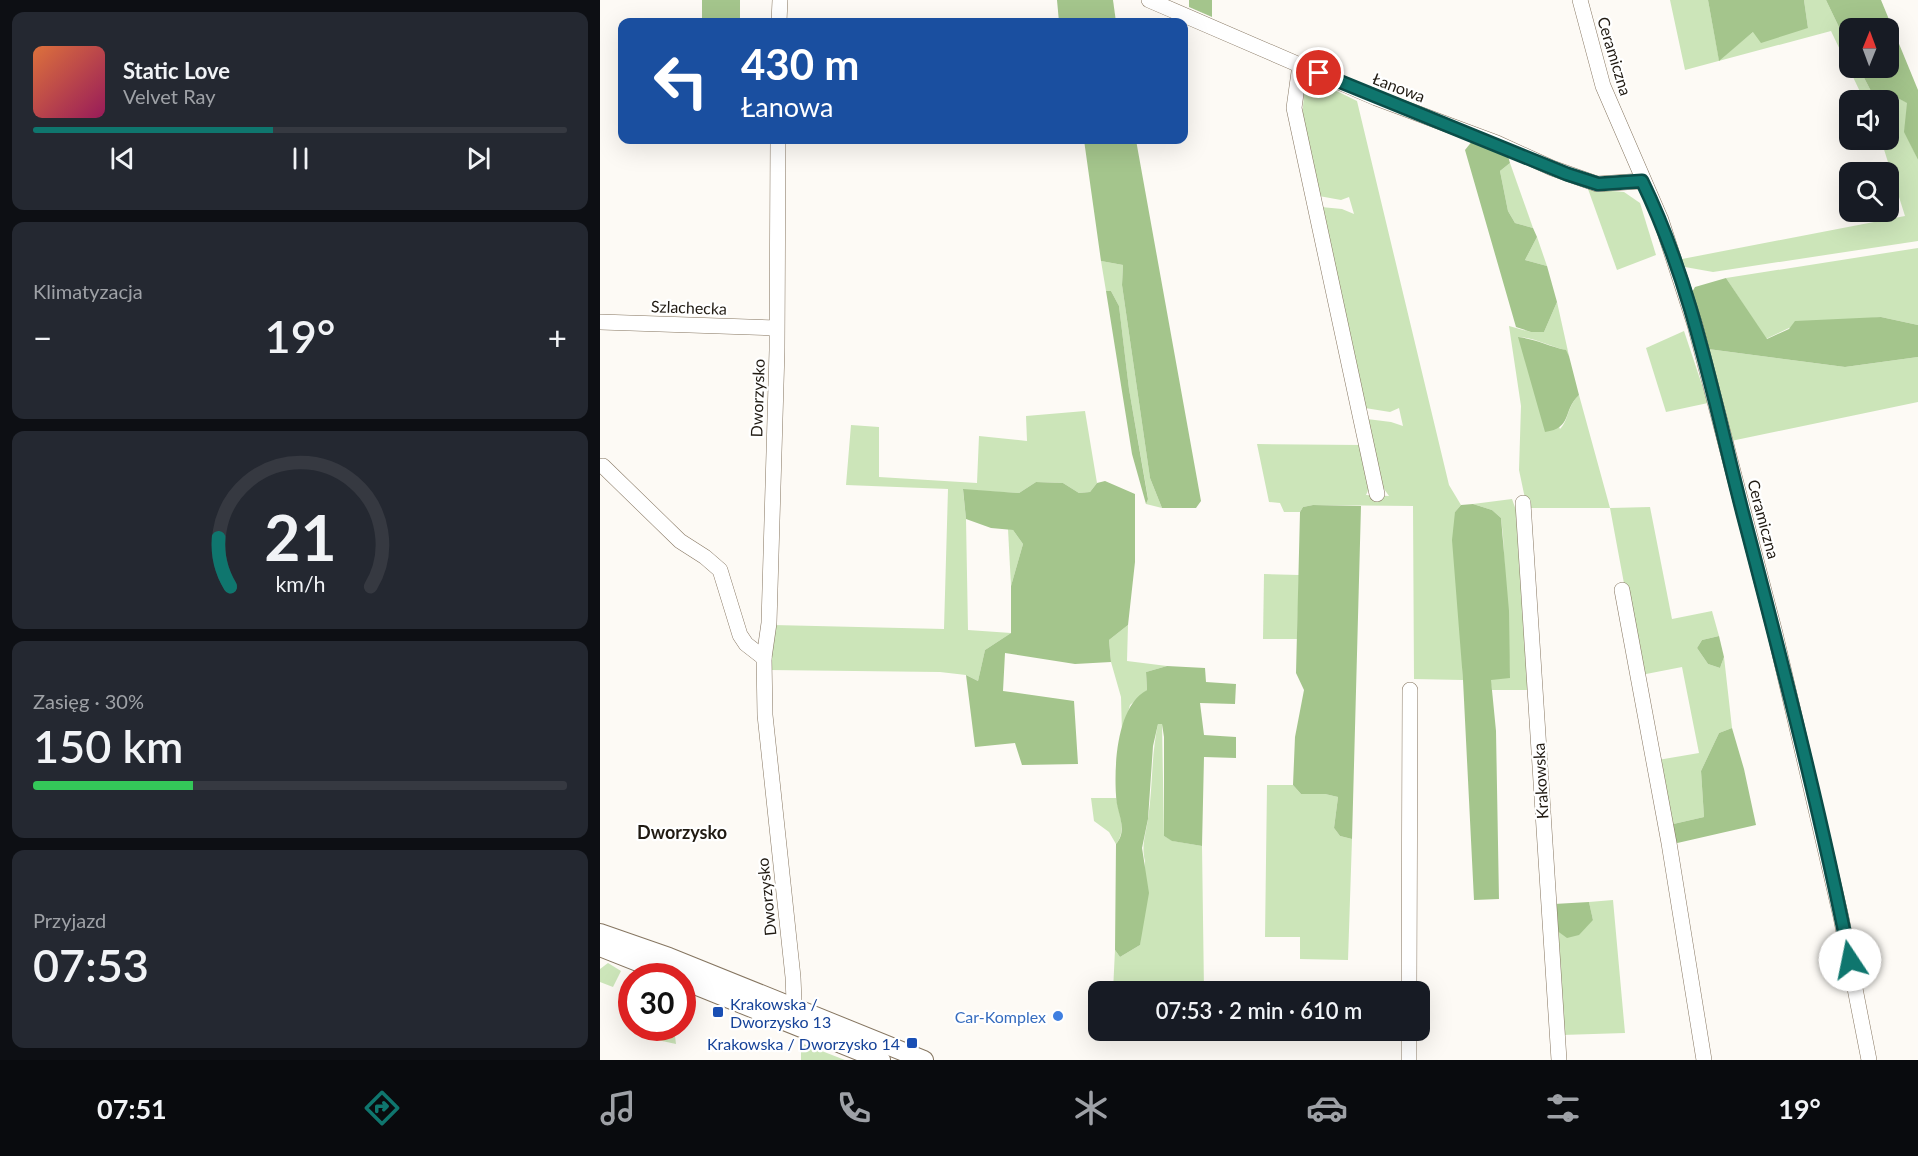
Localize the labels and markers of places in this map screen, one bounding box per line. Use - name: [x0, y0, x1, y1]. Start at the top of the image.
- pin: [1293, 47, 1344, 98]
- place label: Krakowska / Dworzysko 13: [730, 994, 831, 1031]
- marker: Krakowska / Dworzysko 13: [711, 1005, 725, 1019]
- place label: Car-Komplex: [955, 1007, 1046, 1026]
- marker: Car-Komplex: [1051, 1009, 1065, 1023]
- place label: Krakowska / Dworzysko 14: [707, 1034, 900, 1053]
- marker: Krakowska / Dworzysko 14: [905, 1036, 919, 1050]

